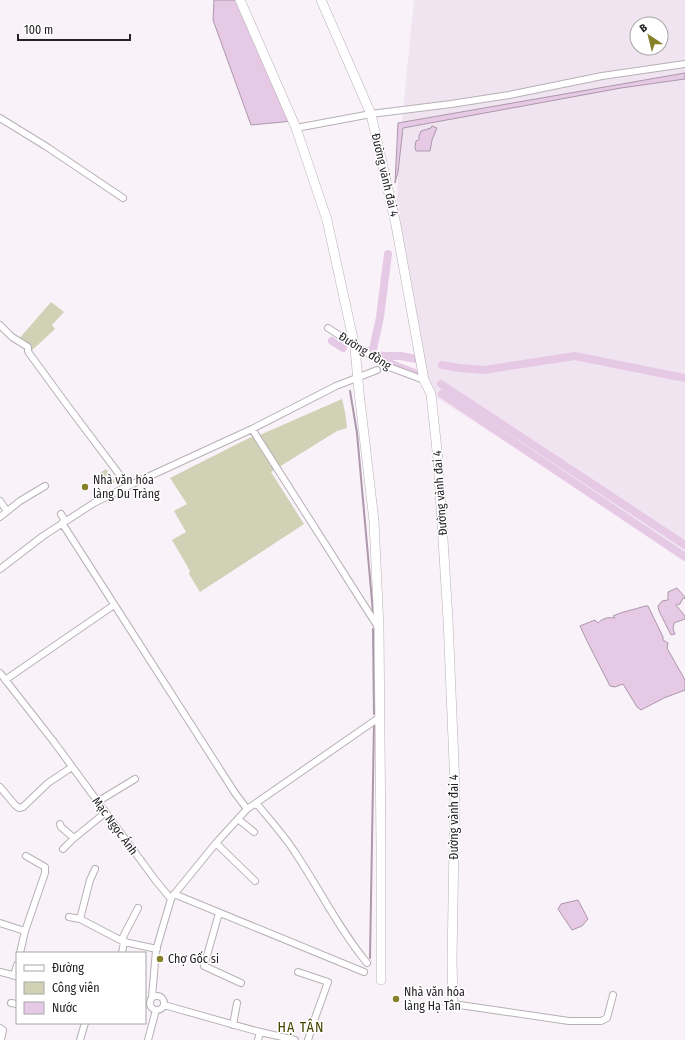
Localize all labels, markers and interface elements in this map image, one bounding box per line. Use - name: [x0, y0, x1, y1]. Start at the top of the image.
- scale bar: [18, 16, 130, 42]
- north arrow: [629, 16, 669, 56]
- text: B: [637, 21, 650, 35]
- text: 100 m: [24, 23, 53, 37]
- street label: Đường vành đai 4: [369, 132, 401, 218]
- street label: Đường đồng: [336, 328, 395, 373]
- street label: Đường vành đai 4: [430, 450, 450, 536]
- place label: Nhà văn hóa làng Du Tràng: [93, 473, 160, 501]
- marker: Nhà văn hóa làng Du Tràng: [80, 482, 90, 492]
- street label: Đường vành đai 4: [447, 774, 461, 860]
- street label: Mạc Ngọc Ánh: [89, 794, 142, 858]
- place label: Chợ Gốc si: [168, 951, 219, 966]
- legend: [16, 952, 146, 1024]
- marker: Chợ Gốc si: [155, 954, 165, 964]
- text: Đường: [52, 961, 84, 975]
- text: Công viên: [52, 981, 100, 995]
- place label: Nhà văn hóa làng Hạ Tân: [404, 985, 465, 1013]
- marker: Nhà văn hóa làng Hạ Tân: [391, 994, 401, 1004]
- text: Nước: [52, 1001, 77, 1015]
- district label: HẠ TÂN: [278, 1018, 324, 1036]

